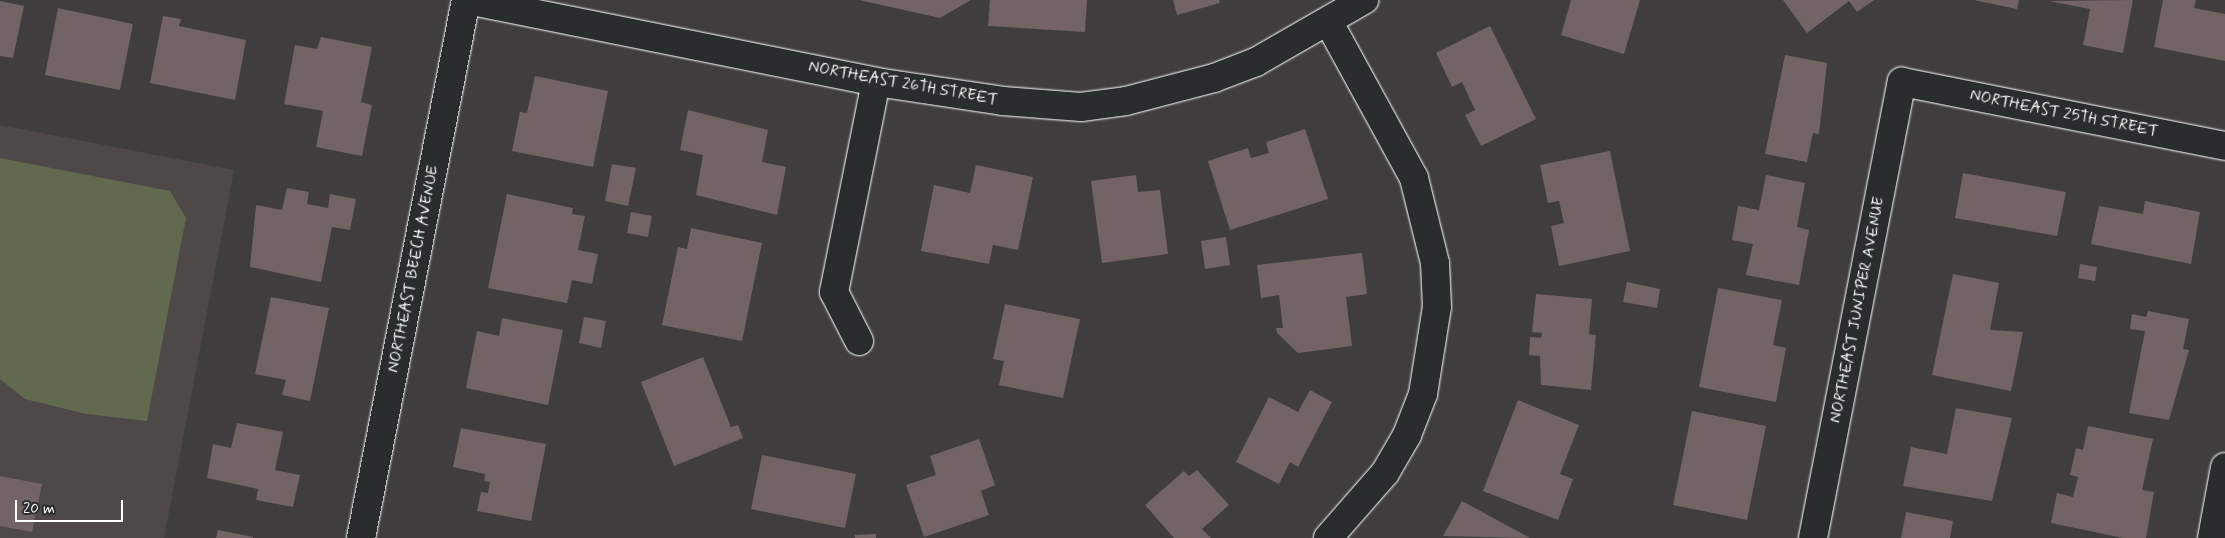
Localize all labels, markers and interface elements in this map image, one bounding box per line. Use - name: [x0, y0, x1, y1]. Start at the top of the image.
- street label: NORTHEAST 26TH STREET: [806, 58, 1000, 110]
- street label: NORTHEAST 25TH STREET: [1967, 86, 2161, 142]
- street label: NORTHEAST BEECH AVENUE: [384, 163, 444, 375]
- street label: NORTHEAST JUNIPER AVENUE: [1827, 195, 1889, 425]
- scale bar: [18, 490, 125, 522]
- text: 20 m: [23, 499, 55, 519]

